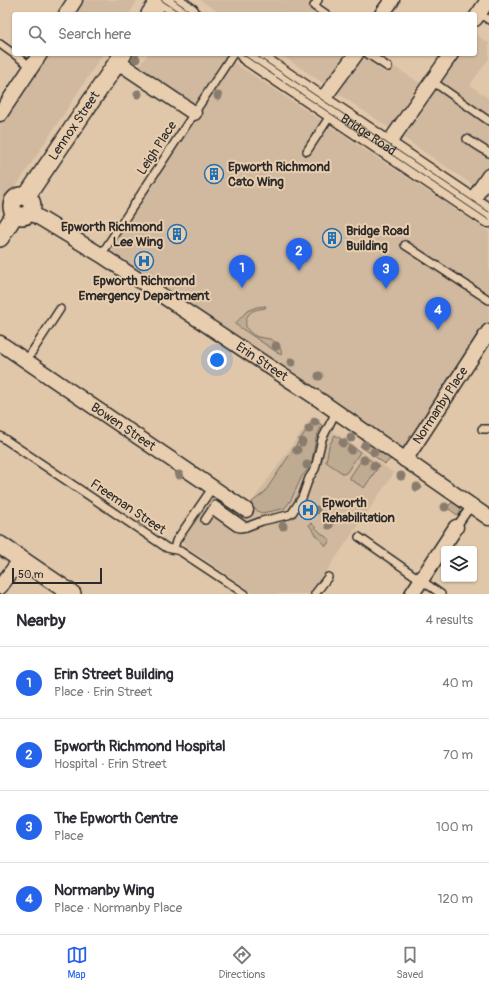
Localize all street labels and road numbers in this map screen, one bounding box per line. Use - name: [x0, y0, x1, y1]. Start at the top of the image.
- street label: Lennox Street: [45, 88, 104, 163]
- street label: Bridge Road: [338, 111, 399, 159]
- street label: Leigh Place: [134, 118, 181, 178]
- street label: Erin Street: [233, 339, 291, 385]
- street label: Normanby Place: [409, 363, 472, 447]
- street label: Bowen Street: [88, 399, 159, 455]
- street label: Freeman Street: [87, 476, 169, 539]

